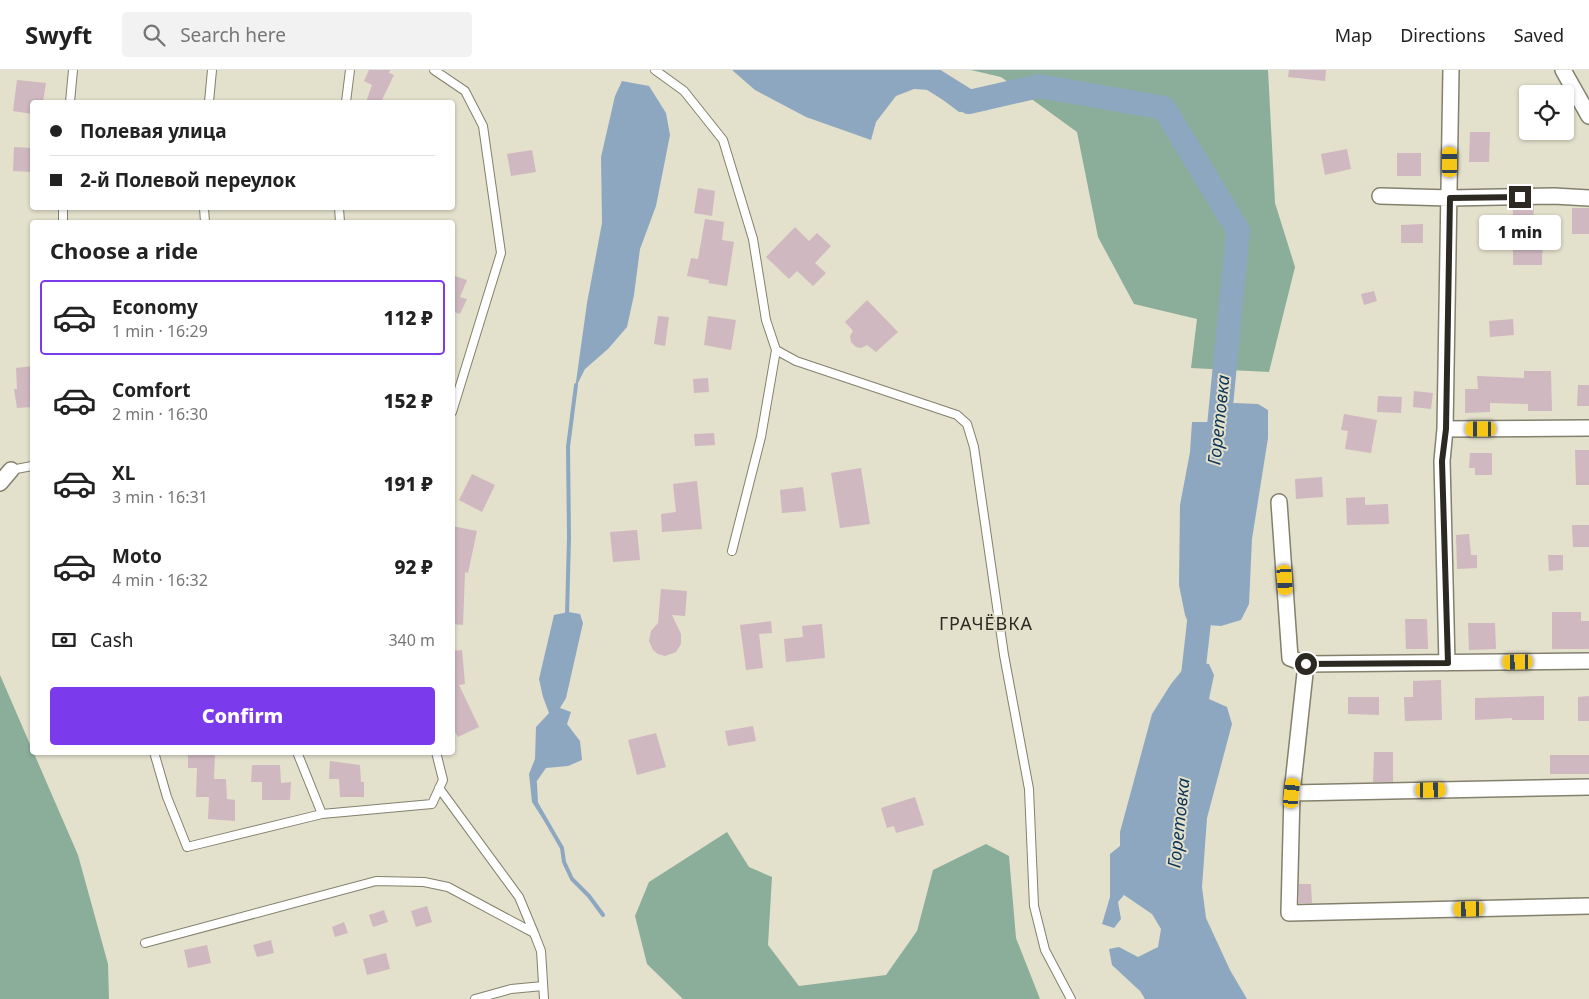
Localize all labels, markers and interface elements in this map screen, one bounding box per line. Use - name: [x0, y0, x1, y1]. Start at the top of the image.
- search box: [122, 12, 472, 57]
- text: Swyft: [25, 18, 92, 51]
- icon: search: [140, 21, 168, 49]
- text: Search here: [180, 22, 286, 48]
- text: Map: [1335, 23, 1372, 47]
- text: Directions: [1400, 23, 1486, 47]
- text: Saved: [1514, 23, 1564, 47]
- map controls: [1519, 85, 1574, 140]
- button: locate: [1519, 85, 1574, 140]
- text: Полевая улица: [80, 118, 227, 144]
- car: [1442, 147, 1457, 177]
- text: 2-й Полевой переулок: [80, 167, 296, 193]
- route end: [1509, 186, 1531, 208]
- callout: 1 min: [1479, 214, 1561, 250]
- text: 1 min: [1498, 221, 1542, 243]
- text: Choose a ride: [50, 235, 198, 265]
- text: Economy: [112, 294, 198, 320]
- icon: car: [52, 295, 97, 340]
- text: 112 ₽: [383, 305, 433, 331]
- text: 1 min · 16:29: [112, 320, 208, 342]
- water label: Горетовка: [1201, 374, 1235, 466]
- text: Comfort: [112, 377, 191, 403]
- icon: car: [52, 378, 97, 423]
- text: 152 ₽: [383, 388, 433, 414]
- text: 2 min · 16:30: [112, 403, 208, 425]
- car: [1466, 422, 1496, 437]
- text: XL: [112, 460, 135, 486]
- icon: car: [52, 461, 97, 506]
- text: 191 ₽: [383, 471, 433, 497]
- text: 3 min · 16:31: [112, 486, 208, 508]
- text: Moto: [112, 543, 162, 569]
- icon: car: [52, 544, 97, 589]
- text: 92 ₽: [394, 554, 433, 580]
- car: [1276, 565, 1293, 595]
- text: 4 min · 16:32: [112, 569, 208, 591]
- district label: ГРАЧЁВКА: [939, 611, 1033, 635]
- icon: cash: [50, 626, 78, 654]
- text: Cash: [90, 627, 134, 653]
- text: 340 m: [388, 629, 435, 651]
- route start: [1295, 653, 1317, 675]
- car: [1502, 654, 1533, 670]
- button: Confirm: [50, 687, 435, 745]
- water label: Горетовка: [1161, 777, 1195, 869]
- car: [1282, 777, 1301, 809]
- car: [1415, 782, 1446, 798]
- car: [1453, 901, 1484, 917]

